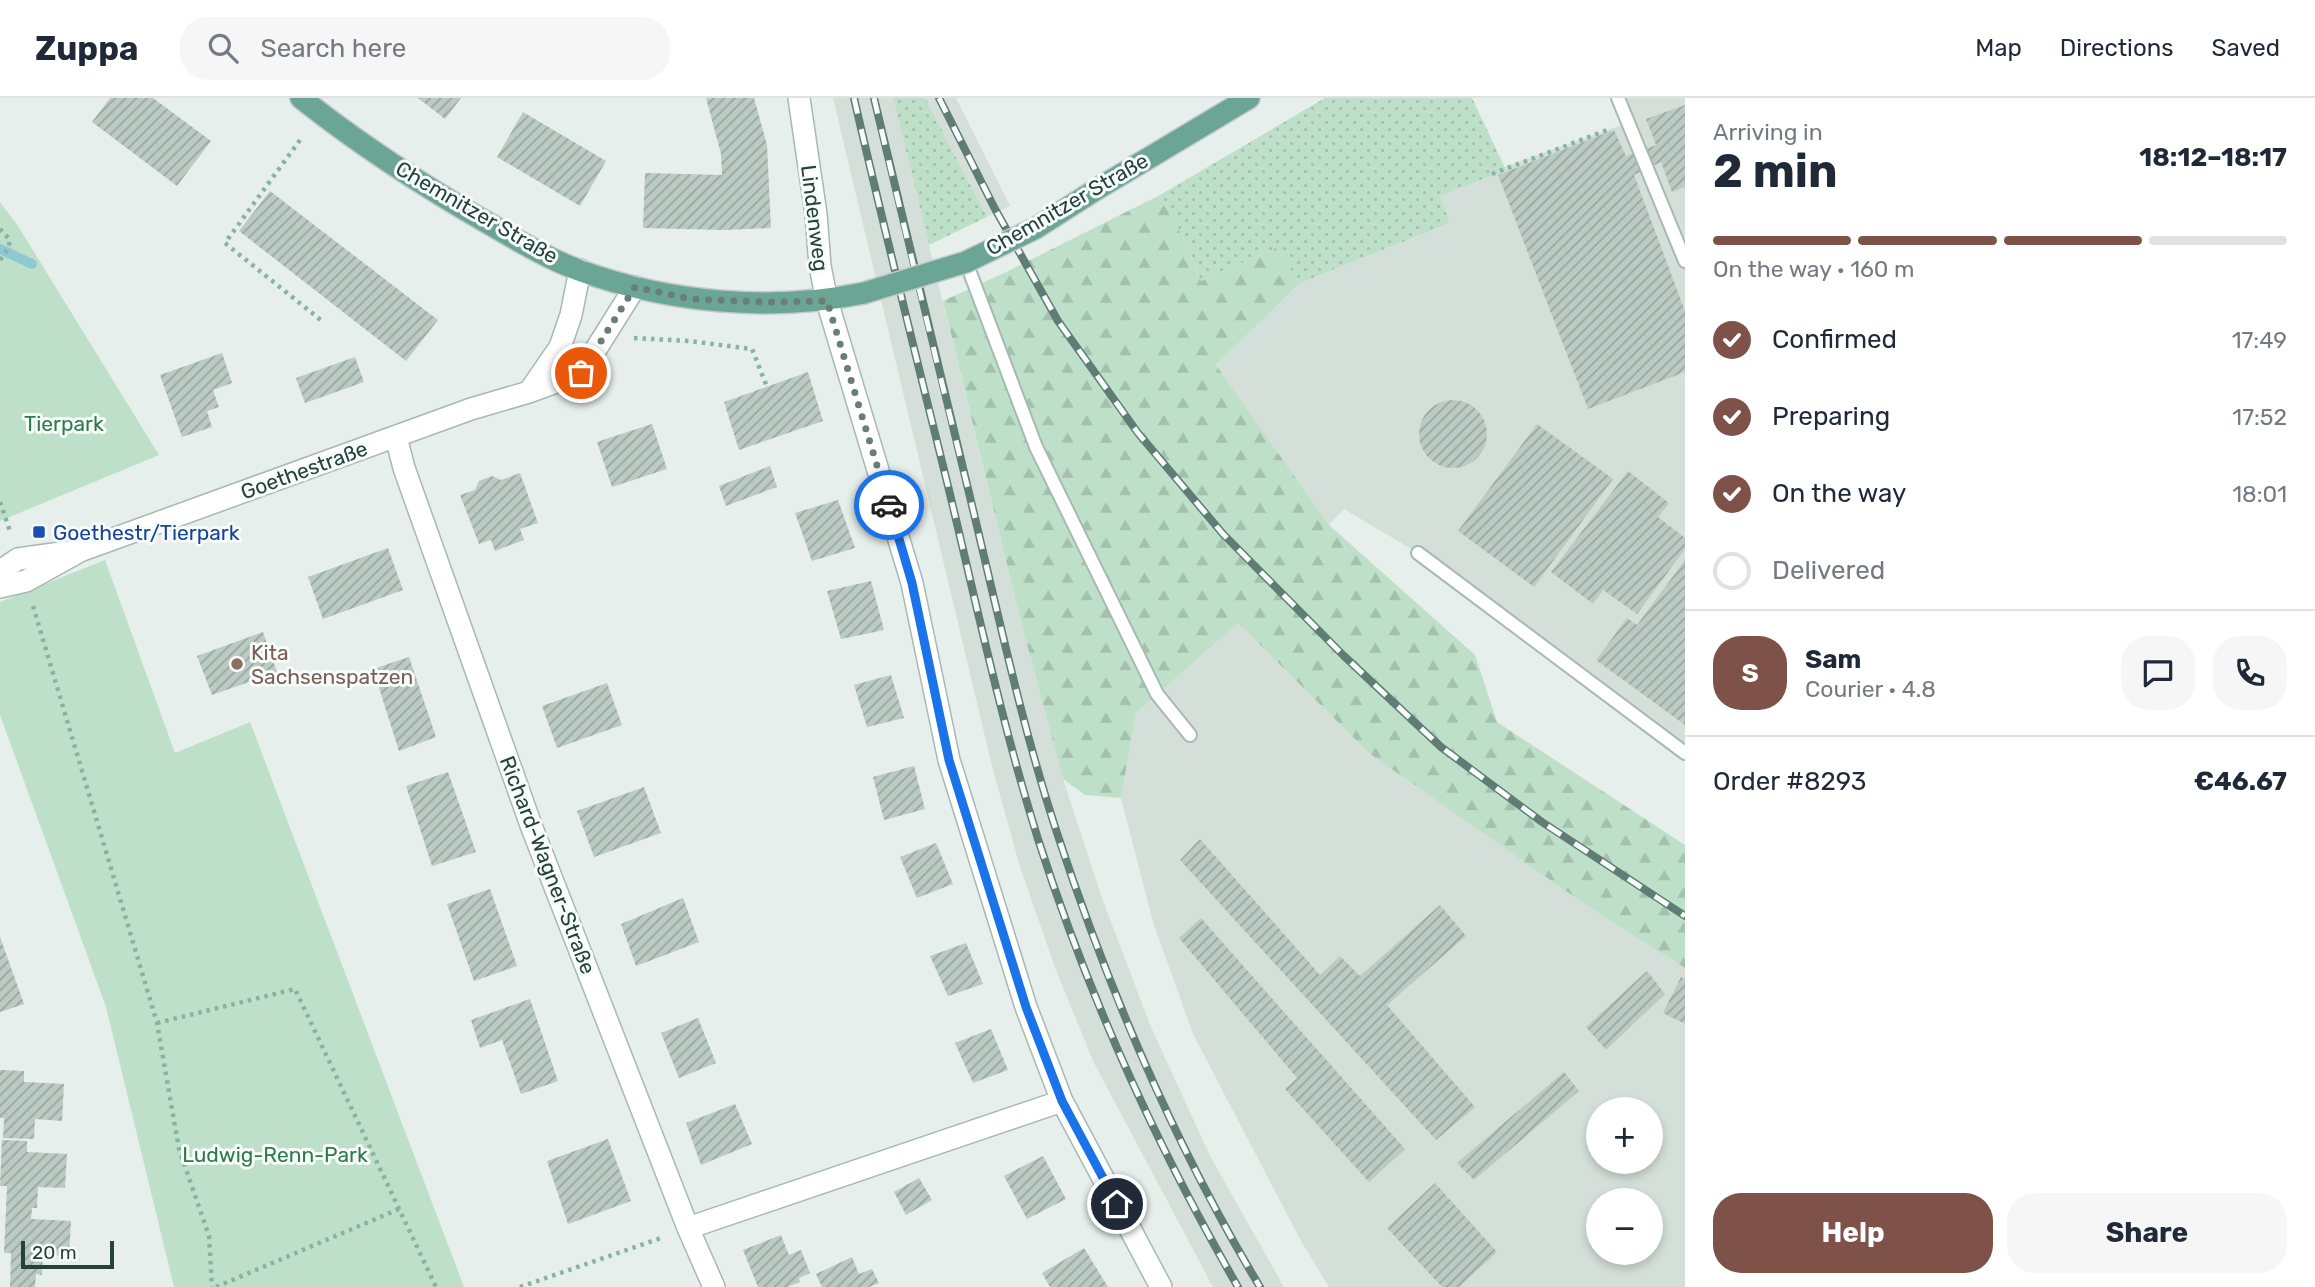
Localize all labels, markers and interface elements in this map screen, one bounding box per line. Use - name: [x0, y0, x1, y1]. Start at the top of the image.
- search box: [180, 17, 670, 80]
- text: Zuppa: [35, 29, 138, 68]
- icon: search: [204, 29, 242, 67]
- text: Search here: [260, 33, 406, 64]
- text: Map: [1975, 34, 2022, 62]
- text: Directions: [2060, 34, 2173, 62]
- text: Saved: [2211, 34, 2280, 62]
- text: Arriving in: [1713, 118, 1823, 146]
- text: 18:12–18:17: [2139, 142, 2287, 173]
- text: 2 min: [1713, 144, 1838, 199]
- street label: Chemnitzer Straße: [982, 147, 1152, 261]
- street label: Chemnitzer Straße: [392, 155, 562, 269]
- street label: Lindenweg: [796, 163, 834, 273]
- text: On the way · 160 m: [1713, 255, 1915, 283]
- icon: check: [1713, 321, 1751, 359]
- text: Confirmed: [1772, 324, 1897, 355]
- text: 17:49: [2232, 326, 2287, 354]
- pin: [551, 343, 611, 403]
- icon: bag: [562, 354, 600, 392]
- icon: check: [1713, 398, 1751, 436]
- text: Preparing: [1772, 401, 1890, 432]
- text: 17:52: [2232, 403, 2287, 431]
- park label: Tierpark: [24, 411, 104, 436]
- street label: Goethestraße: [237, 435, 371, 505]
- courier: [854, 470, 924, 540]
- icon: check: [1713, 475, 1751, 513]
- text: On the way: [1772, 478, 1906, 509]
- text: 18:01: [2232, 480, 2287, 508]
- icon: car: [870, 486, 908, 524]
- place label: Goethestr/Tierpark: [53, 520, 240, 545]
- marker: Goethestr/Tierpark: [31, 524, 47, 540]
- text: Delivered: [1772, 555, 1885, 586]
- button: chat: [2121, 636, 2195, 710]
- button: phone: [2213, 636, 2287, 710]
- place label: Kita Sachsenspatzen: [251, 640, 413, 689]
- text: Sam: [1805, 644, 1861, 675]
- marker: Kita Sachsenspatzen: [229, 656, 245, 672]
- text: S: [1741, 658, 1759, 689]
- text: Courier · 4.8: [1805, 675, 1936, 703]
- street label: Richard-Wagner-Straße: [495, 752, 601, 978]
- text: Order #8293: [1713, 766, 1866, 797]
- text: €46.67: [2194, 766, 2287, 797]
- map controls: [1586, 1097, 1663, 1265]
- button: +: [1586, 1097, 1663, 1174]
- park label: Ludwig-Renn-Park: [182, 1142, 368, 1167]
- pin: [1087, 1174, 1147, 1234]
- icon: home: [1098, 1185, 1136, 1223]
- button: −: [1586, 1188, 1663, 1265]
- button: Help: [1713, 1193, 1993, 1273]
- button: Share: [2007, 1193, 2287, 1273]
- scale bar: [21, 1238, 114, 1270]
- text: 20 m: [32, 1241, 77, 1264]

